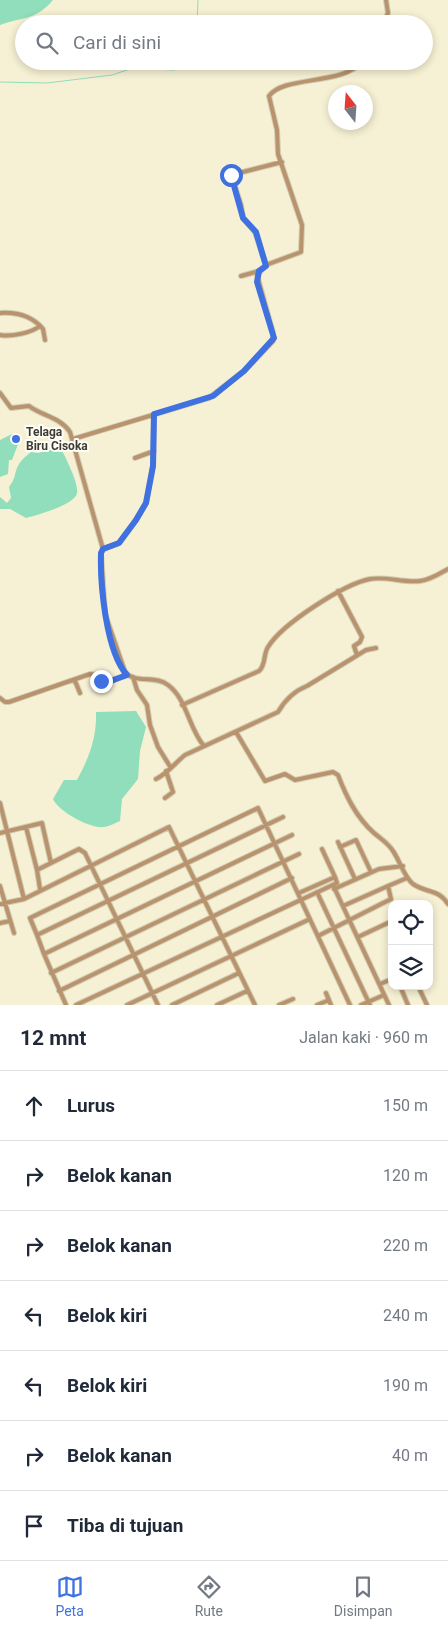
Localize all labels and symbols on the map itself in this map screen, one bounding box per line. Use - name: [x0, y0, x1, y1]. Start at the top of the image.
- north arrow: [328, 85, 373, 130]
- route start: [220, 164, 243, 187]
- place label: Telaga Biru Cisoka: [26, 425, 88, 453]
- marker: Telaga Biru Cisoka: [10, 433, 22, 445]
- route end: [90, 670, 113, 693]

